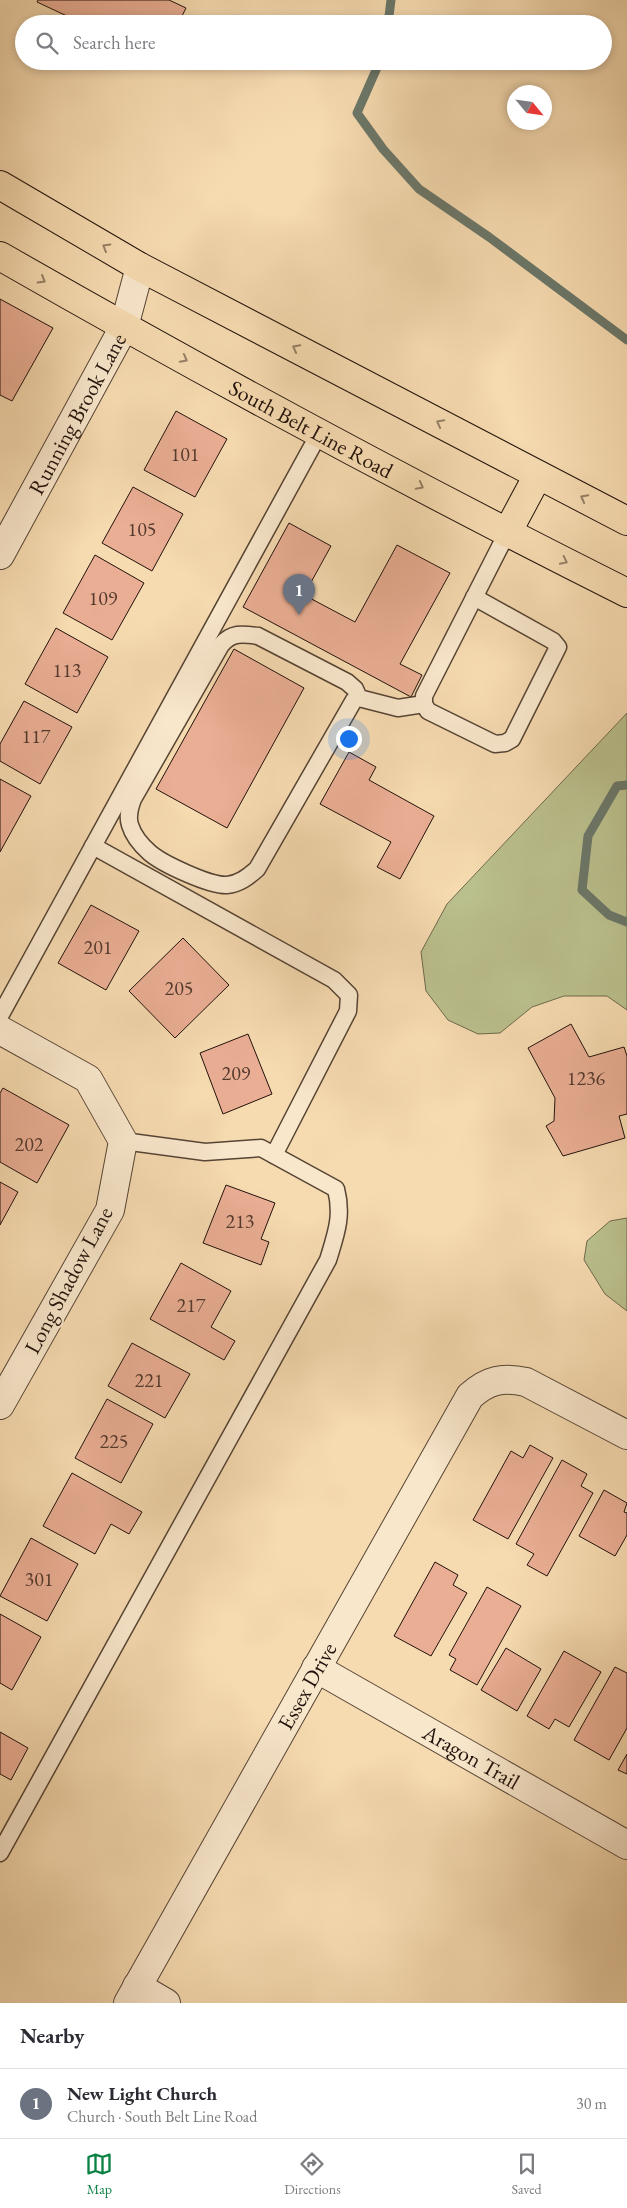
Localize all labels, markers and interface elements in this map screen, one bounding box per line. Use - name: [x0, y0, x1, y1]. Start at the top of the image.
- search box: [15, 15, 612, 70]
- icon: search: [33, 29, 61, 57]
- text: Search here: [73, 30, 155, 55]
- north arrow: [507, 85, 552, 130]
- one-way arrow: [102, 243, 111, 253]
- one-way arrow: [37, 274, 46, 284]
- street label: Running Brook Lane: [22, 328, 133, 500]
- one-way arrow: [292, 344, 301, 354]
- one-way arrow: [179, 353, 188, 363]
- street label: South Belt Line Road: [224, 373, 399, 486]
- one-way arrow: [436, 419, 445, 429]
- house number: 101: [171, 441, 199, 467]
- one-way arrow: [414, 480, 423, 490]
- one-way arrow: [580, 494, 589, 504]
- house number: 105: [128, 516, 156, 542]
- one-way arrow: [558, 555, 567, 565]
- pin: 1: [283, 574, 315, 615]
- house number: 109: [89, 585, 118, 611]
- house number: 113: [53, 657, 81, 683]
- house number: 117: [22, 723, 51, 749]
- your location: [336, 726, 362, 752]
- house number: 201: [84, 934, 112, 960]
- house number: 205: [165, 975, 193, 1001]
- house number: 209: [222, 1060, 251, 1086]
- house number: 1236: [567, 1065, 606, 1091]
- house number: 202: [15, 1131, 44, 1157]
- street label: Long Shadow Lane: [17, 1201, 120, 1359]
- house number: 213: [226, 1208, 254, 1234]
- house number: 217: [177, 1292, 206, 1318]
- house number: 221: [135, 1367, 163, 1393]
- house number: 225: [100, 1428, 128, 1454]
- house number: 301: [25, 1566, 53, 1592]
- street label: Essex Drive: [271, 1637, 343, 1735]
- street label: Aragon Trail: [417, 1717, 525, 1796]
- text: Nearby: [20, 2022, 84, 2049]
- text: New Light Church: [67, 2081, 217, 2106]
- text: 1: [32, 2093, 40, 2114]
- text: 30 m: [576, 2093, 607, 2114]
- text: Church · South Belt Line Road: [67, 2106, 257, 2127]
- tab: Map: [85, 2150, 113, 2198]
- tab: Directions: [284, 2150, 341, 2198]
- tab: Saved: [512, 2150, 542, 2198]

